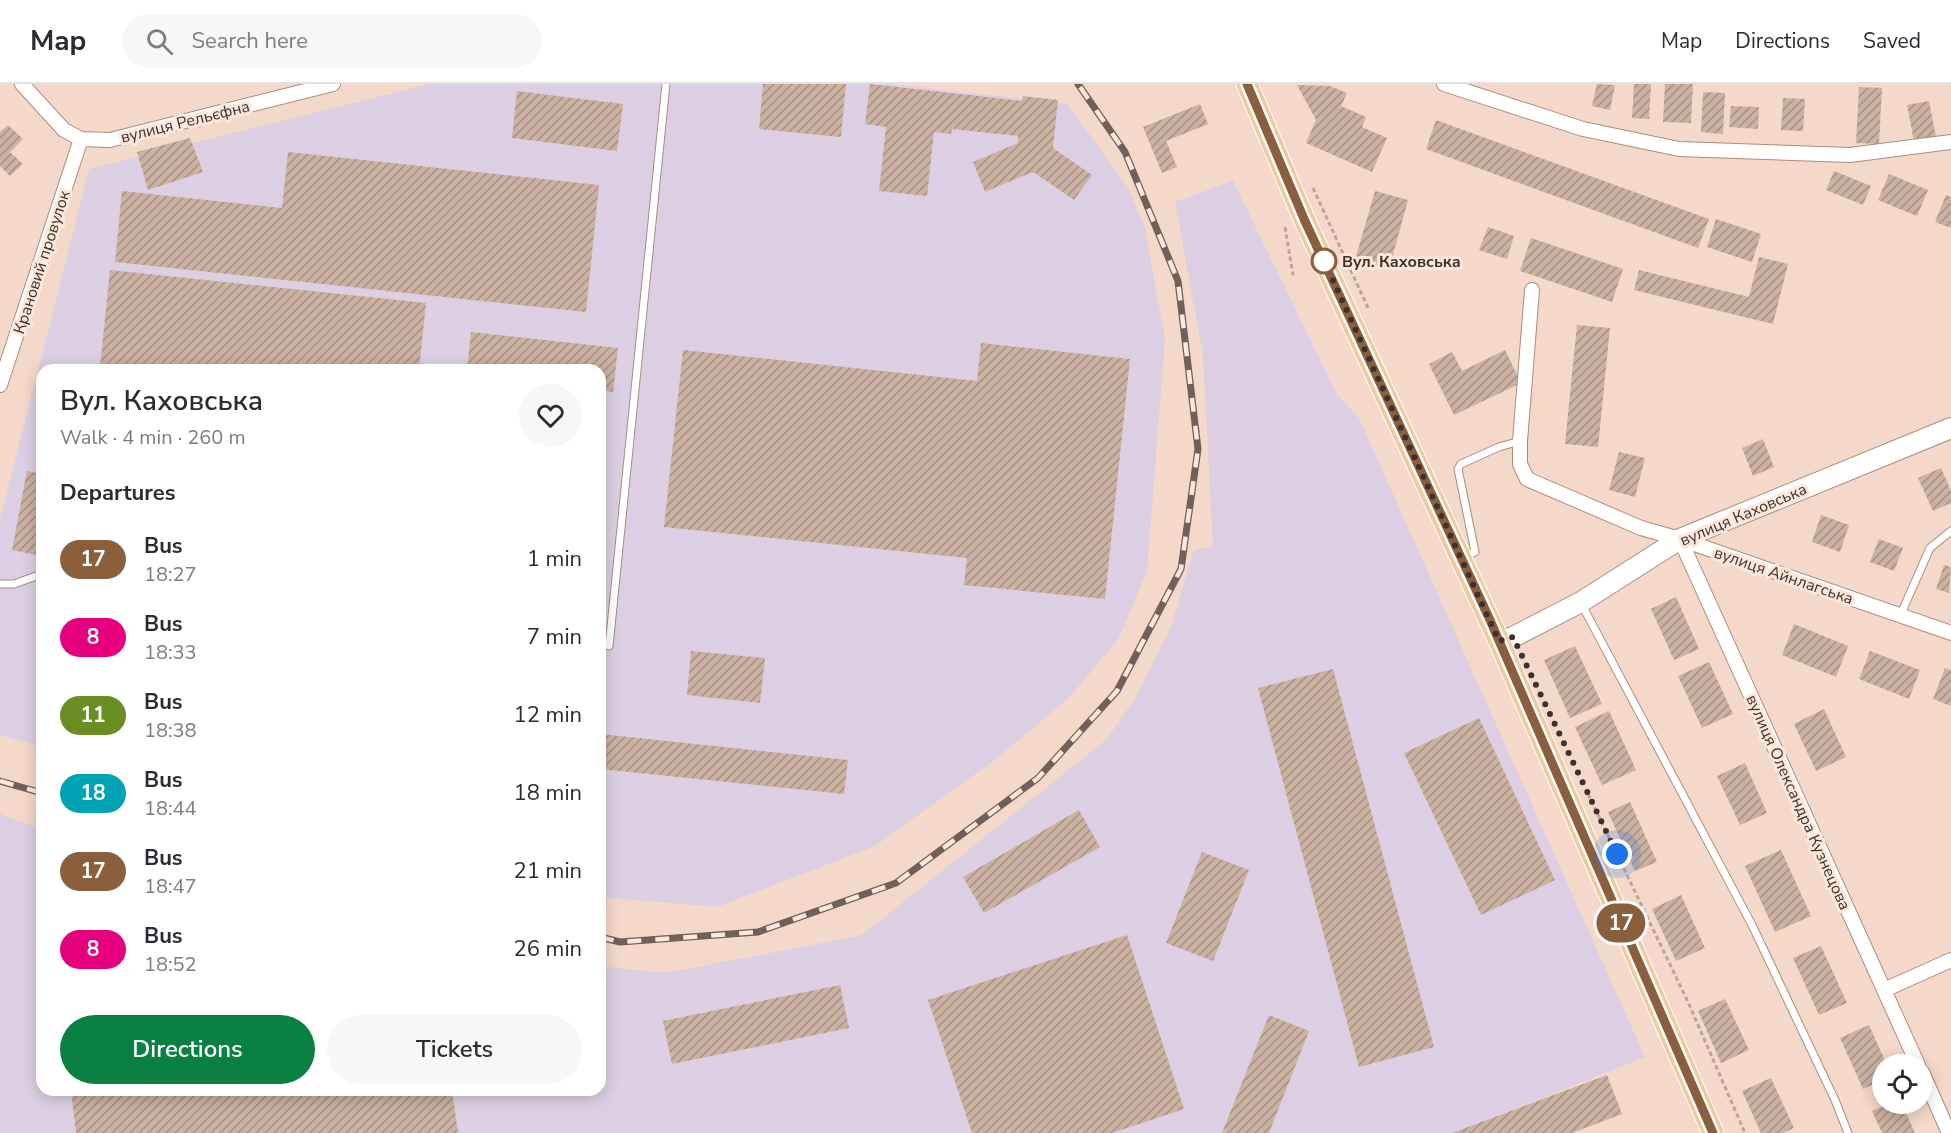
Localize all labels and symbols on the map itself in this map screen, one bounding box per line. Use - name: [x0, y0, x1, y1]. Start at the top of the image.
- street label: вулиця Рельєфна: [118, 95, 252, 149]
- street label: Крановий провулок: [8, 187, 76, 337]
- marker: Вул. Каховська: [1311, 248, 1337, 274]
- place label: Вул. Каховська: [1342, 251, 1461, 273]
- street label: вулиця Каховська: [1677, 478, 1810, 552]
- street label: вулиця Айнлагська: [1711, 542, 1856, 610]
- street label: вулиця Олександра Кузнецова: [1741, 691, 1856, 913]
- your location: [1602, 839, 1632, 869]
- line badge: 17: [1594, 904, 1648, 942]

